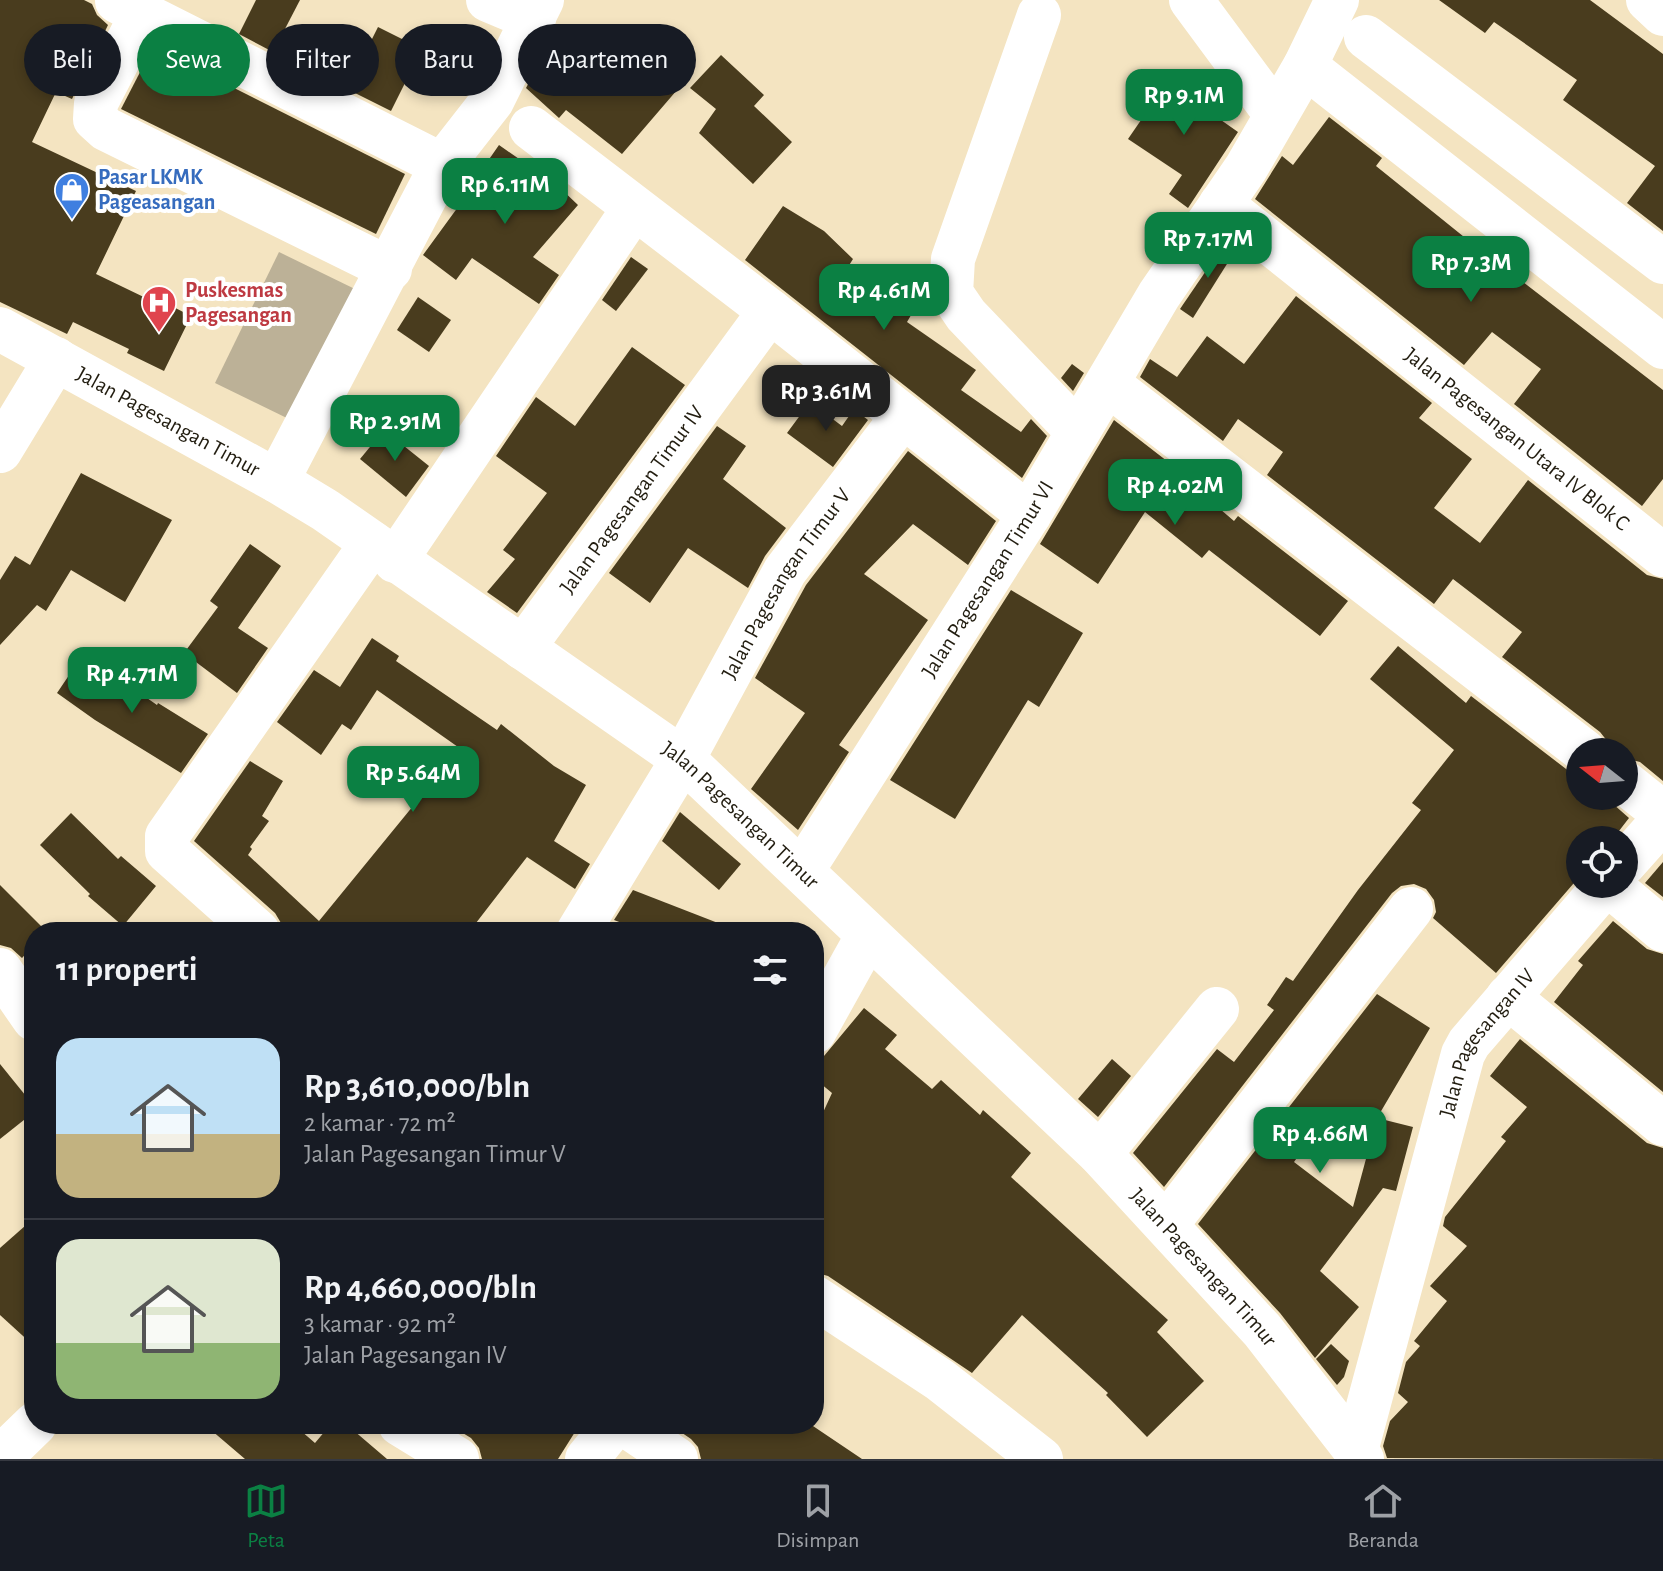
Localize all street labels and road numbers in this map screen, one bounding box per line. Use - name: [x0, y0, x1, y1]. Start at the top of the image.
- street label: Jalan Pagesangan Utara IV Blok C: [1401, 343, 1633, 535]
- street label: Jalan Pagesangan Timur: [73, 362, 264, 480]
- street label: Jalan Pagesangan Timur IV: [556, 401, 708, 598]
- street label: Jalan Pagesangan Timur VI: [918, 477, 1058, 681]
- street label: Jalan Pagesangan Timur V: [718, 484, 855, 683]
- street label: Jalan Pagesangan Timur: [658, 737, 823, 893]
- street label: Jalan Pagesangan IV: [1435, 964, 1539, 1120]
- street label: Jalan Pagesangan Timur: [1126, 1184, 1281, 1350]

